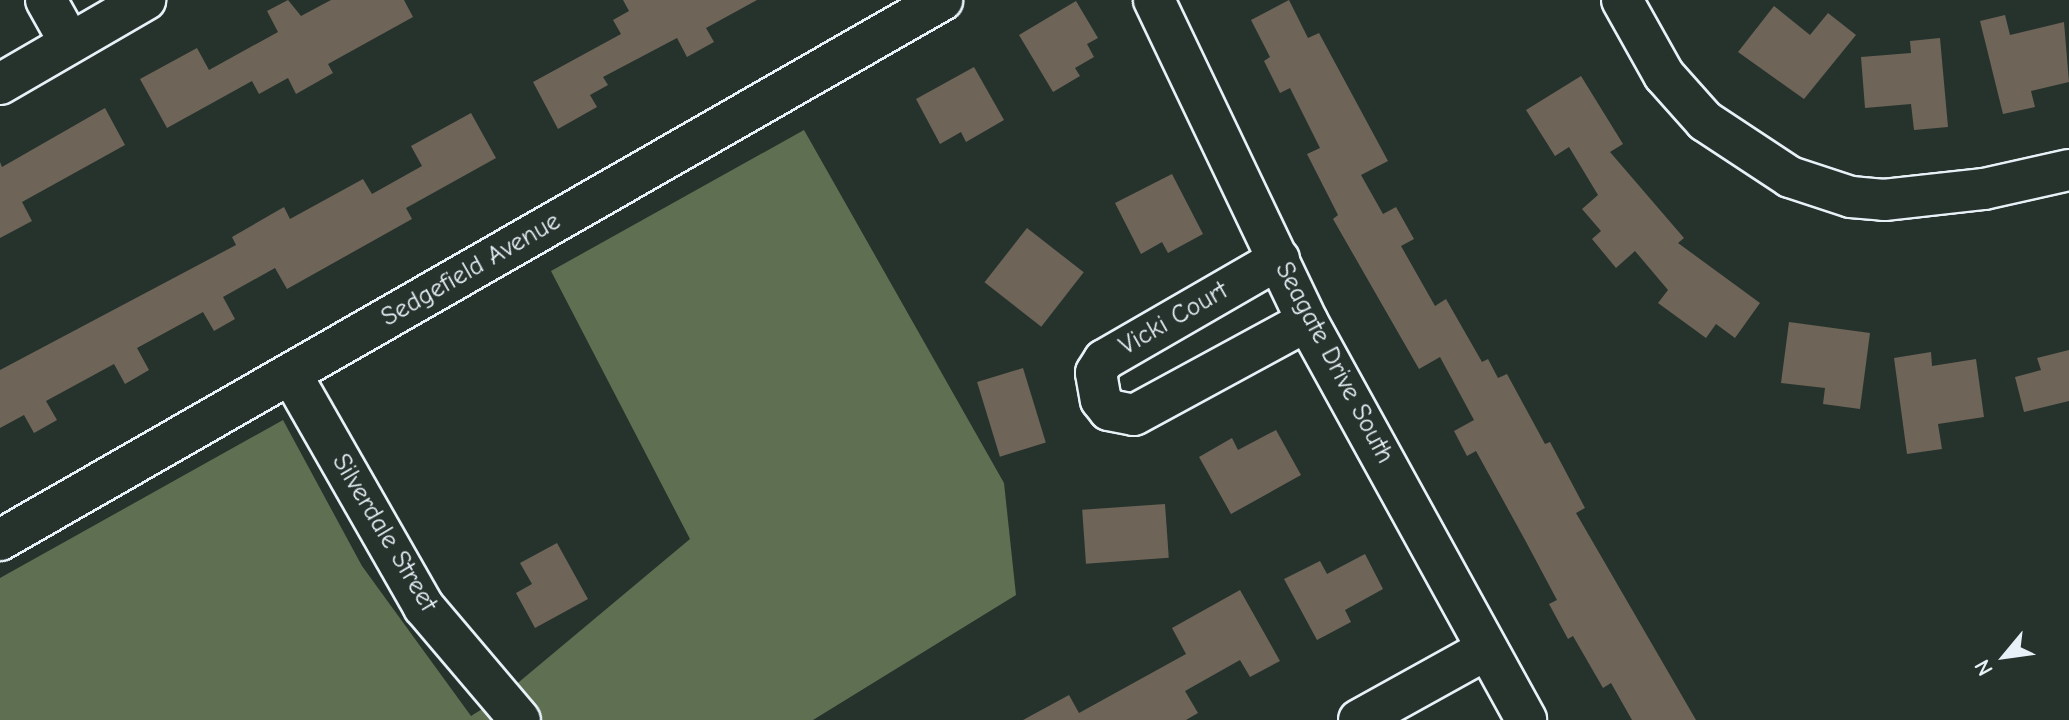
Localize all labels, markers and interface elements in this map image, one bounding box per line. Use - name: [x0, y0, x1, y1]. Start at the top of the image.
- street label: Sedgefield Avenue: [376, 206, 566, 334]
- street label: Seagate Drive South: [1268, 257, 1400, 469]
- street label: Vicki Court: [1114, 275, 1234, 363]
- street label: Silverdale Street: [325, 448, 443, 618]
- north arrow: [1965, 616, 2045, 696]
- text: N: [1969, 655, 1999, 680]

